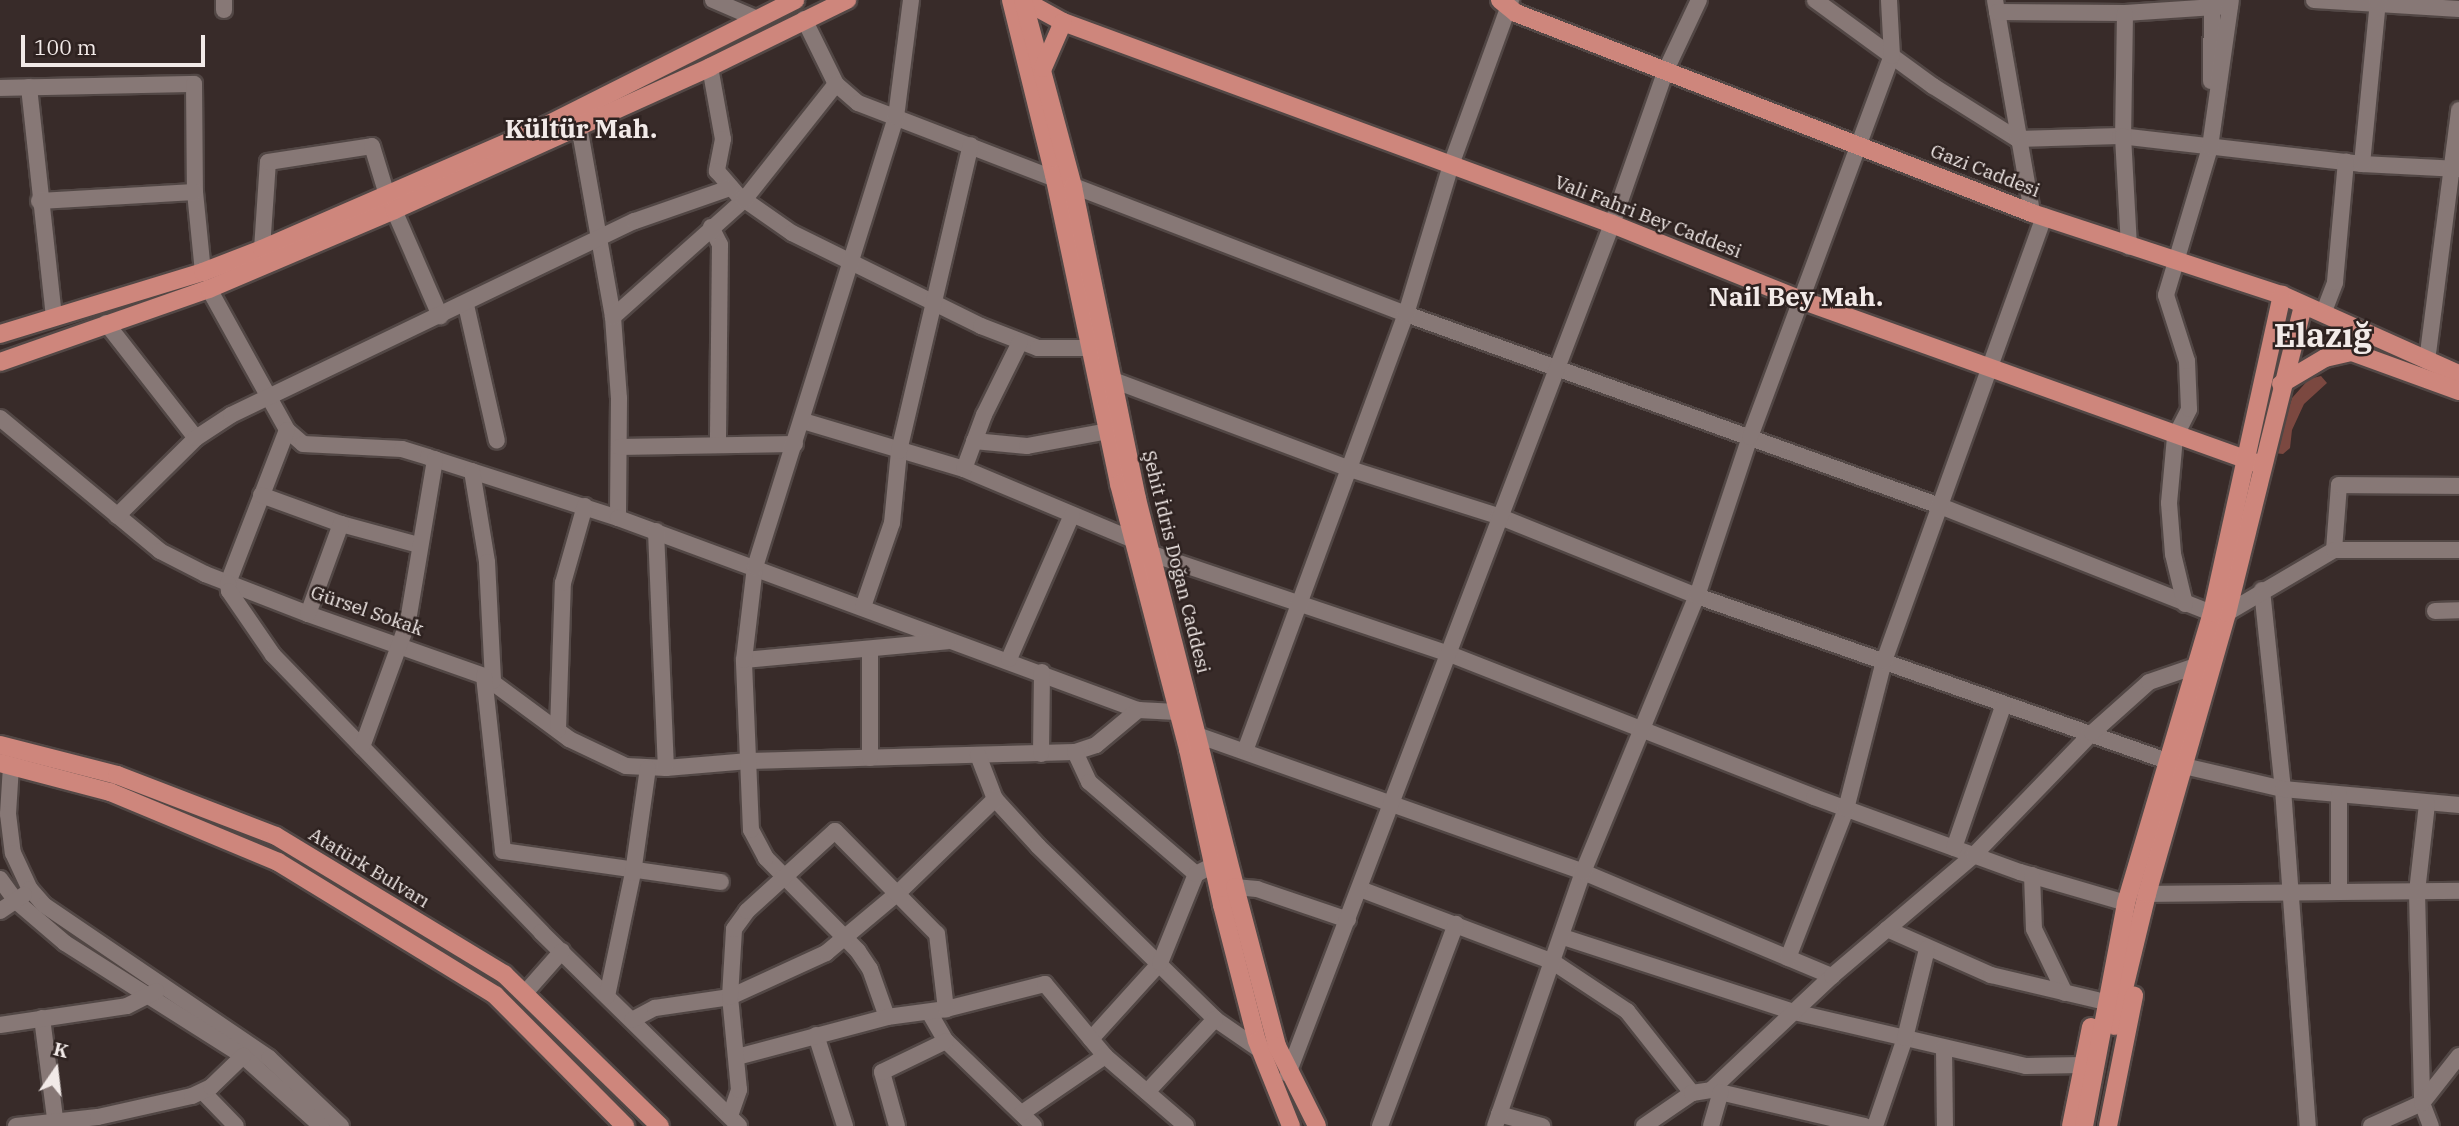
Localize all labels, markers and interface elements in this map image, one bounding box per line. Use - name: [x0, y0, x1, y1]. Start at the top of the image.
- scale bar: [24, 21, 208, 65]
- text: 100 m: [34, 33, 97, 61]
- district label: Kültür Mah.: [505, 113, 657, 145]
- street label: Gazi Caddesi: [1927, 140, 2043, 202]
- street label: Vali Fahri Bey Caddesi: [1551, 171, 1745, 263]
- district label: Nail Bey Mah.: [1709, 281, 1883, 313]
- district label: Elazığ: [2274, 315, 2372, 355]
- street label: Şehit İdris Doğan Caddesi: [1137, 448, 1215, 676]
- street label: Gürsel Sokak: [308, 581, 426, 641]
- street label: Atatürk Bulvarı: [305, 823, 433, 913]
- north arrow: [21, 1035, 91, 1105]
- text: K: [51, 1036, 71, 1063]

